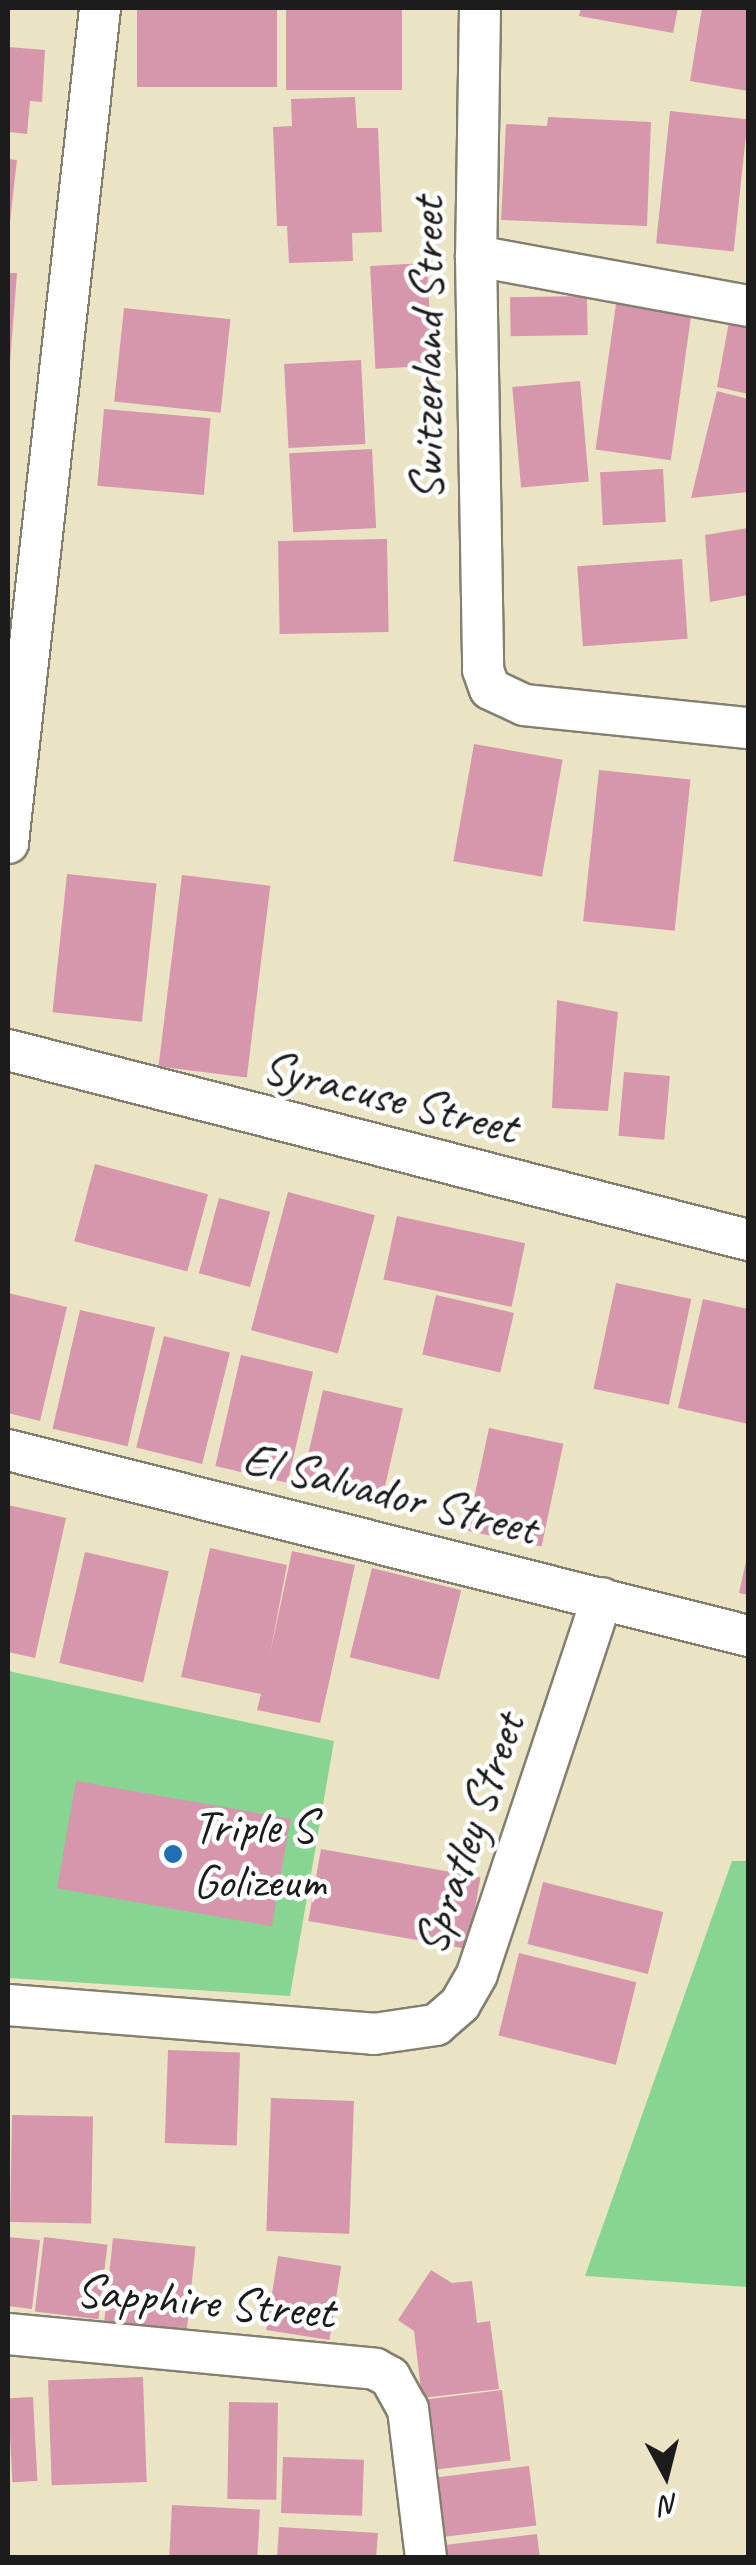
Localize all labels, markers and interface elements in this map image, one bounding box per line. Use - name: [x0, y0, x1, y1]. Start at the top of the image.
- street label: Switzerland Street: [398, 197, 456, 501]
- street label: Syracuse Street: [256, 1037, 524, 1157]
- street label: El Salvador Street: [237, 1429, 543, 1557]
- street label: Spratley Street: [401, 1706, 537, 1962]
- place label: Triple S Golizeum: [193, 1797, 326, 1910]
- marker: Triple S Golizeum: [162, 1843, 184, 1865]
- street label: Sapphire Street: [73, 2261, 337, 2341]
- north arrow: [616, 2425, 716, 2525]
- text: N: [659, 2487, 680, 2524]

